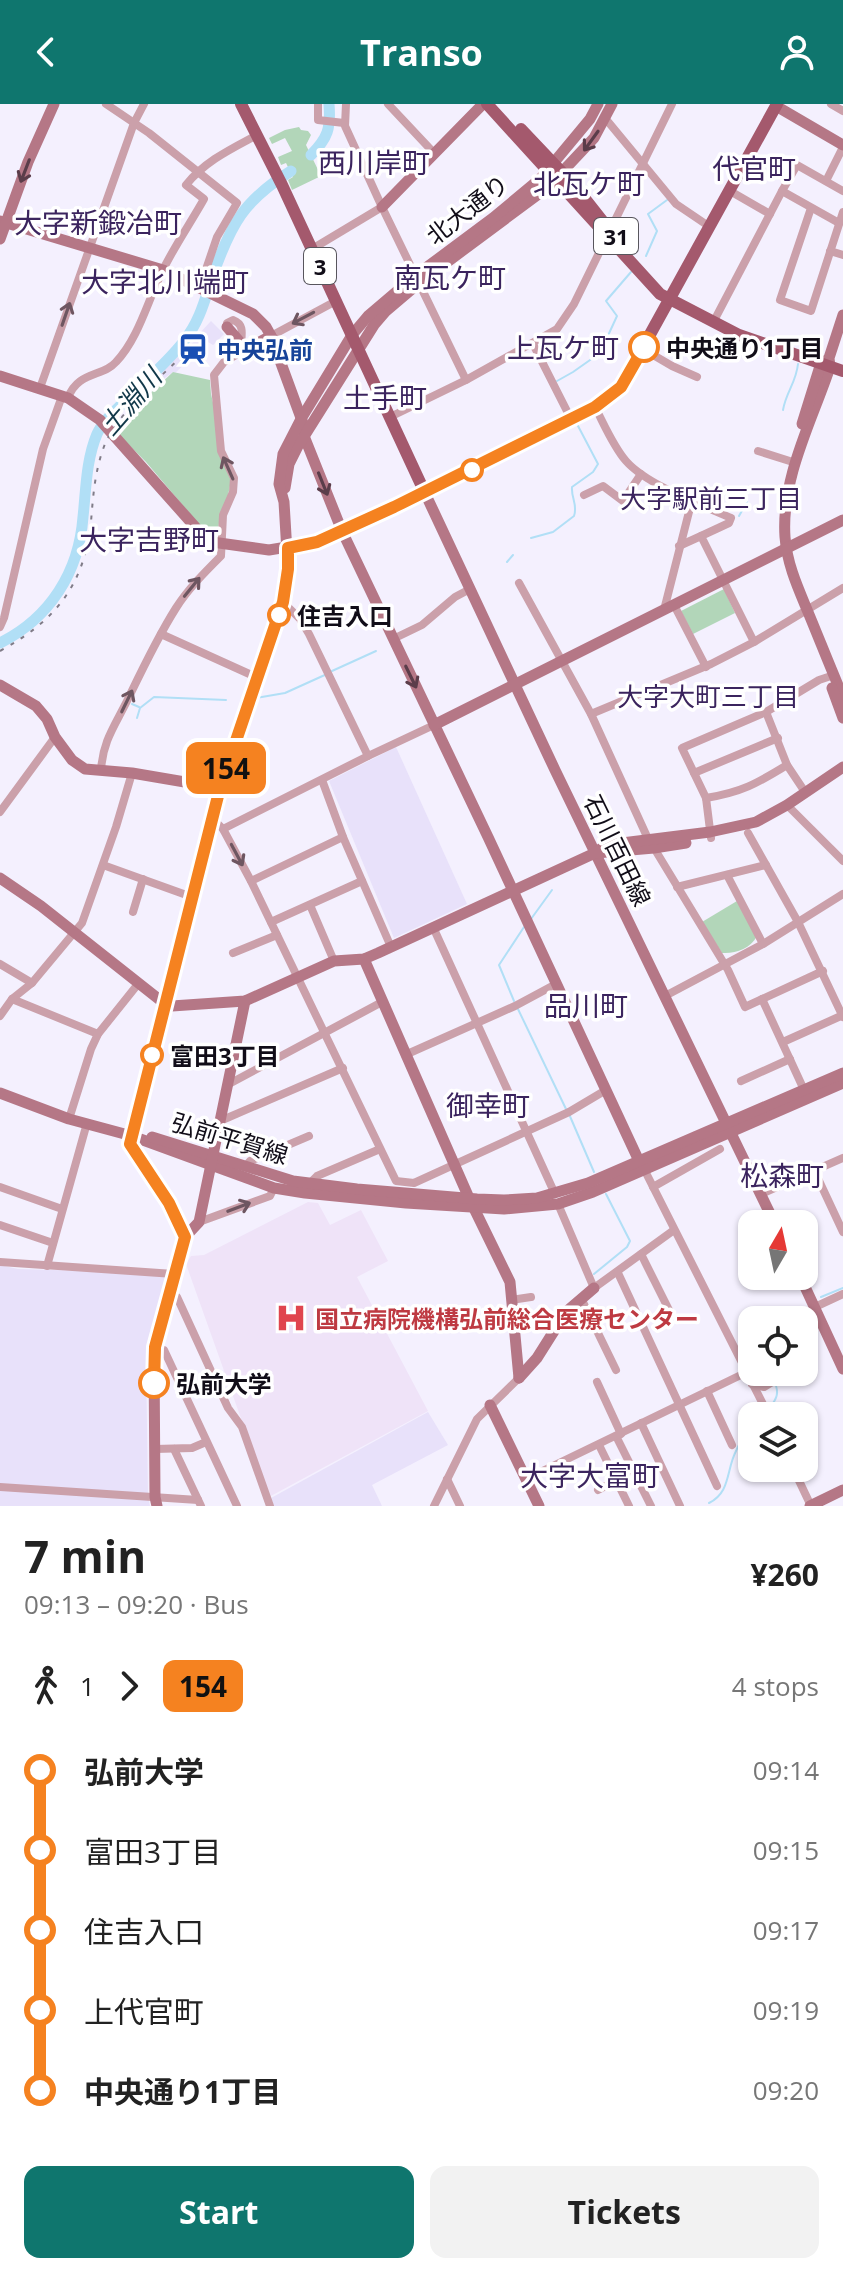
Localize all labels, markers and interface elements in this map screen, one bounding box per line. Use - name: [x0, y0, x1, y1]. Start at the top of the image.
- text: Transo: [360, 28, 483, 77]
- icon: back: [24, 30, 68, 74]
- icon: person: [775, 30, 819, 74]
- one-way arrow: [582, 129, 599, 151]
- district label: 西川岸町: [318, 143, 430, 181]
- district label: 代官町: [712, 149, 796, 187]
- one-way arrow: [17, 158, 31, 183]
- district label: 北瓦ケ町: [533, 164, 645, 202]
- street label: 北大通り: [419, 166, 515, 252]
- district label: 大字新鍛冶町: [14, 203, 182, 241]
- road number: 31: [594, 218, 638, 254]
- road number: 3: [304, 248, 336, 284]
- district label: 南瓦ケ町: [394, 258, 506, 296]
- district label: 大字北川端町: [81, 262, 249, 300]
- one-way arrow: [59, 302, 74, 327]
- one-way arrow: [292, 311, 316, 327]
- district label: 上瓦ケ町: [507, 328, 619, 366]
- place label: 中央通り1丁目: [666, 331, 824, 364]
- station icon: 中央弘前: [176, 332, 210, 366]
- marker: 中央通り1丁目: [629, 332, 659, 362]
- place label: 中央弘前: [217, 333, 313, 366]
- water label: 土淵川: [91, 357, 171, 442]
- district label: 土手町: [343, 378, 427, 416]
- one-way arrow: [220, 456, 235, 481]
- unlabelled marker: [461, 459, 483, 481]
- one-way arrow: [316, 471, 331, 496]
- district label: 大字駅前三丁目: [620, 480, 802, 516]
- district label: 大字吉野町: [79, 520, 219, 558]
- one-way arrow: [183, 578, 201, 598]
- place label: 住吉入口: [297, 599, 393, 632]
- marker: 住吉入口: [268, 604, 290, 626]
- one-way arrow: [404, 665, 420, 689]
- district label: 大字大町三丁目: [617, 678, 799, 714]
- one-way arrow: [119, 689, 135, 713]
- line badge: 154: [180, 742, 272, 794]
- text: 154: [202, 749, 250, 787]
- street label: 石川百田線: [577, 789, 659, 911]
- one-way arrow: [230, 843, 246, 866]
- district label: 品川町: [544, 986, 628, 1024]
- place label: 富田3丁目: [170, 1039, 280, 1072]
- marker: 富田3丁目: [141, 1044, 163, 1066]
- district label: 御幸町: [446, 1086, 530, 1124]
- street label: 弘前平賀線: [168, 1105, 292, 1171]
- district label: 松森町: [740, 1156, 824, 1194]
- one-way arrow: [226, 1199, 251, 1214]
- north arrow: [738, 1210, 818, 1290]
- map controls: [738, 1210, 818, 1482]
- hospital icon: 国立病院機構弘前総合医療センター: [274, 1301, 308, 1335]
- place label: 国立病院機構弘前総合医療センター: [315, 1302, 699, 1335]
- button: locate: [738, 1306, 818, 1386]
- place label: 弘前大学: [176, 1367, 272, 1400]
- marker: 弘前大学: [139, 1368, 169, 1398]
- button: layers: [738, 1402, 818, 1482]
- district label: 大字大富町: [520, 1456, 660, 1494]
- text: 7 min: [24, 1526, 146, 1586]
- text: ¥260: [750, 1554, 819, 1595]
- text: 09:13 – 09:20 · Bus: [24, 1586, 249, 1622]
- icon: walk: [24, 1664, 68, 1708]
- icon: forward: [107, 1664, 151, 1708]
- text: 154: [179, 1667, 227, 1705]
- text: 1: [80, 1668, 95, 1704]
- text: 4 stops: [732, 1668, 819, 1704]
- text: 弘前大学: [84, 1751, 204, 1792]
- text: 09:14: [753, 1752, 819, 1788]
- text: 富田3丁目: [84, 1831, 221, 1872]
- text: 09:15: [753, 1832, 819, 1868]
- text: 住吉入口: [84, 1911, 204, 1952]
- text: 09:17: [753, 1912, 819, 1948]
- text: 上代官町: [84, 1991, 204, 2032]
- text: 09:19: [753, 1992, 819, 2028]
- text: 中央通り1丁目: [84, 2071, 281, 2112]
- text: 09:20: [753, 2072, 819, 2108]
- button: Start: [24, 2166, 414, 2258]
- button: Tickets: [430, 2166, 819, 2258]

